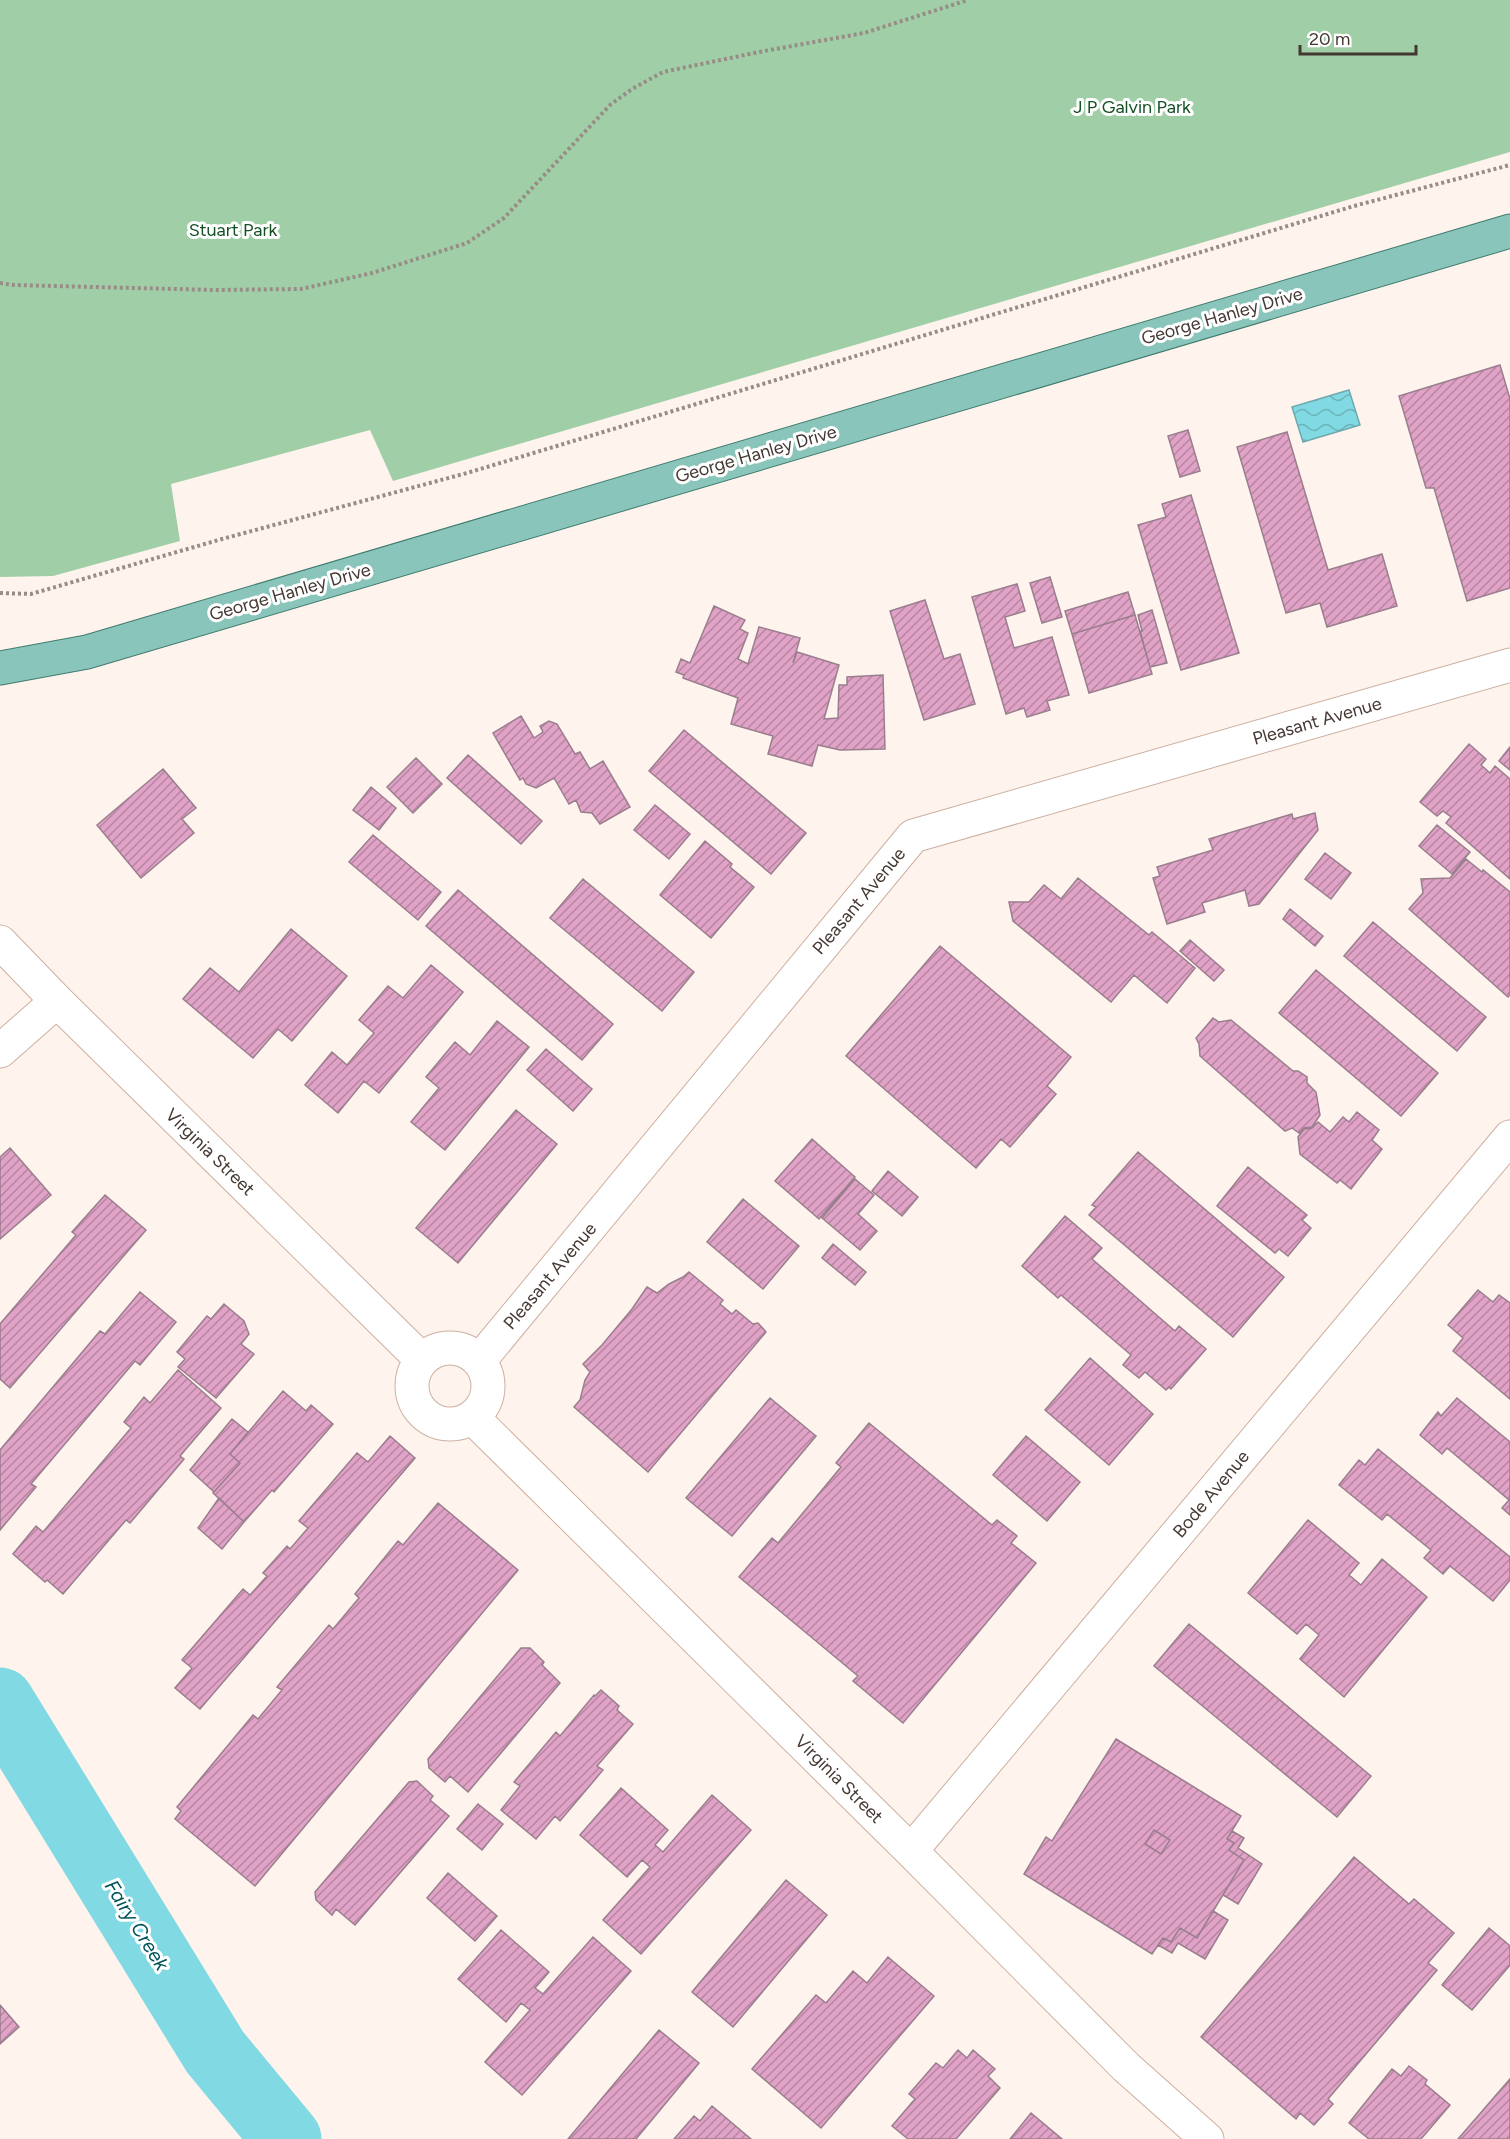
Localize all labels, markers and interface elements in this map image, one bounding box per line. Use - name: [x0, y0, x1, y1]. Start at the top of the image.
- scale bar: [1300, 18, 1416, 56]
- text: 20 m: [1309, 28, 1350, 50]
- park label: J P Galvin Park: [1073, 96, 1191, 118]
- park label: Stuart Park: [189, 219, 278, 241]
- street label: George Hanley Drive: [1139, 282, 1305, 350]
- street label: George Hanley Drive: [673, 420, 839, 488]
- street label: George Hanley Drive: [207, 558, 373, 626]
- street label: Pleasant Avenue: [1250, 692, 1384, 750]
- street label: Pleasant Avenue: [808, 843, 910, 959]
- street label: Virginia Street: [161, 1104, 259, 1200]
- street label: Pleasant Avenue: [499, 1218, 601, 1334]
- street label: Bode Avenue: [1168, 1446, 1254, 1542]
- street label: Virginia Street: [790, 1730, 888, 1828]
- water label: Fairy Creek: [100, 1875, 175, 1976]

